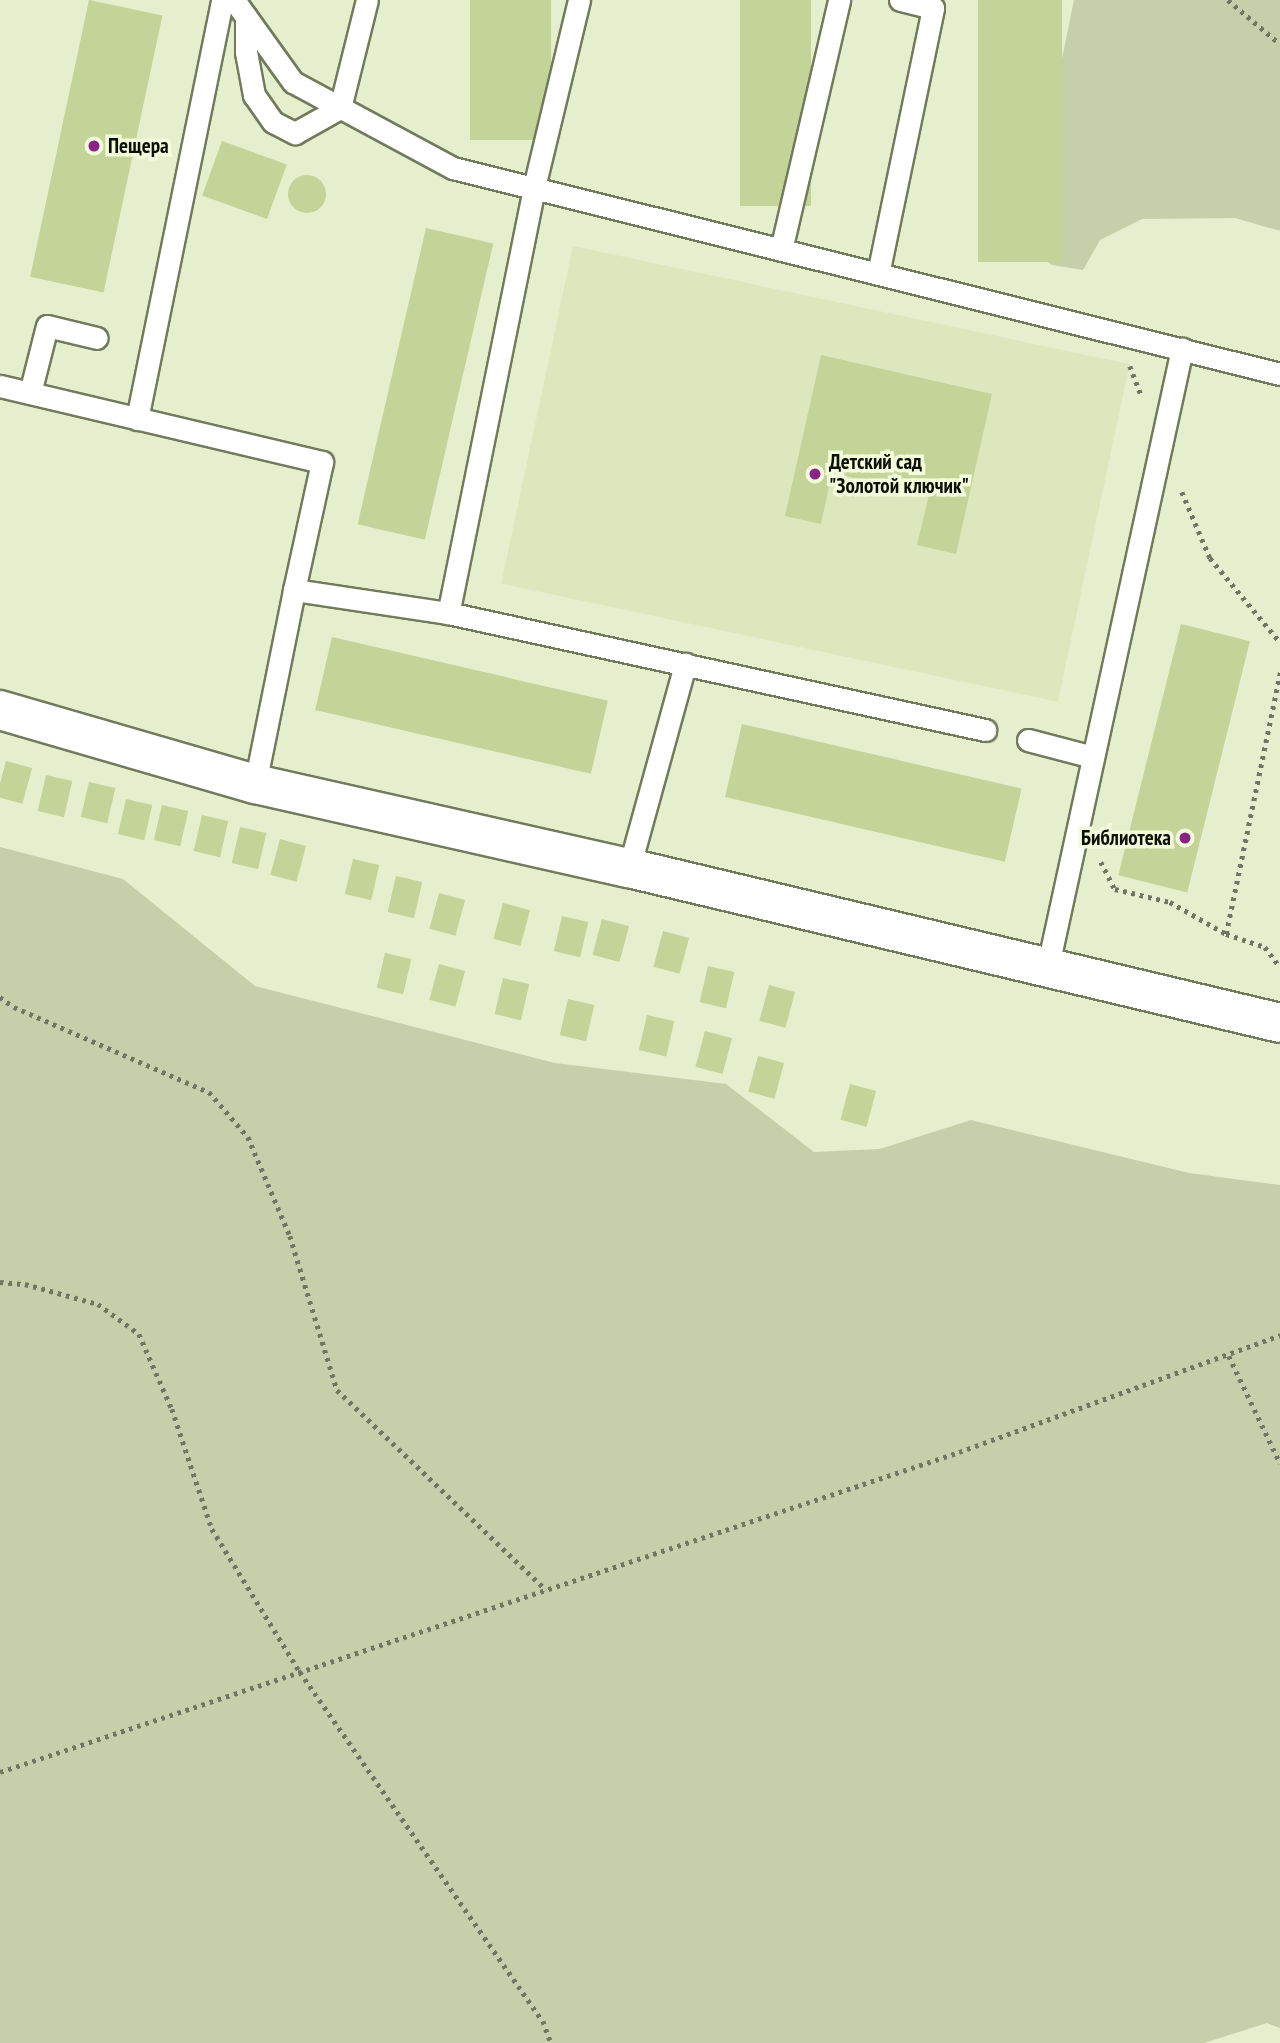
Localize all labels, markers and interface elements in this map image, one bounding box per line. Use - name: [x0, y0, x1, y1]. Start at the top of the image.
- place label: Пещера: [108, 133, 169, 159]
- marker: Пещера: [86, 138, 102, 154]
- place label: Детский сад "Золотой ключик": [829, 449, 969, 499]
- marker: Детский сад "Золотой ключик": [807, 466, 823, 482]
- place label: Библиотека: [1081, 825, 1171, 851]
- marker: Библиотека: [1177, 830, 1193, 846]

